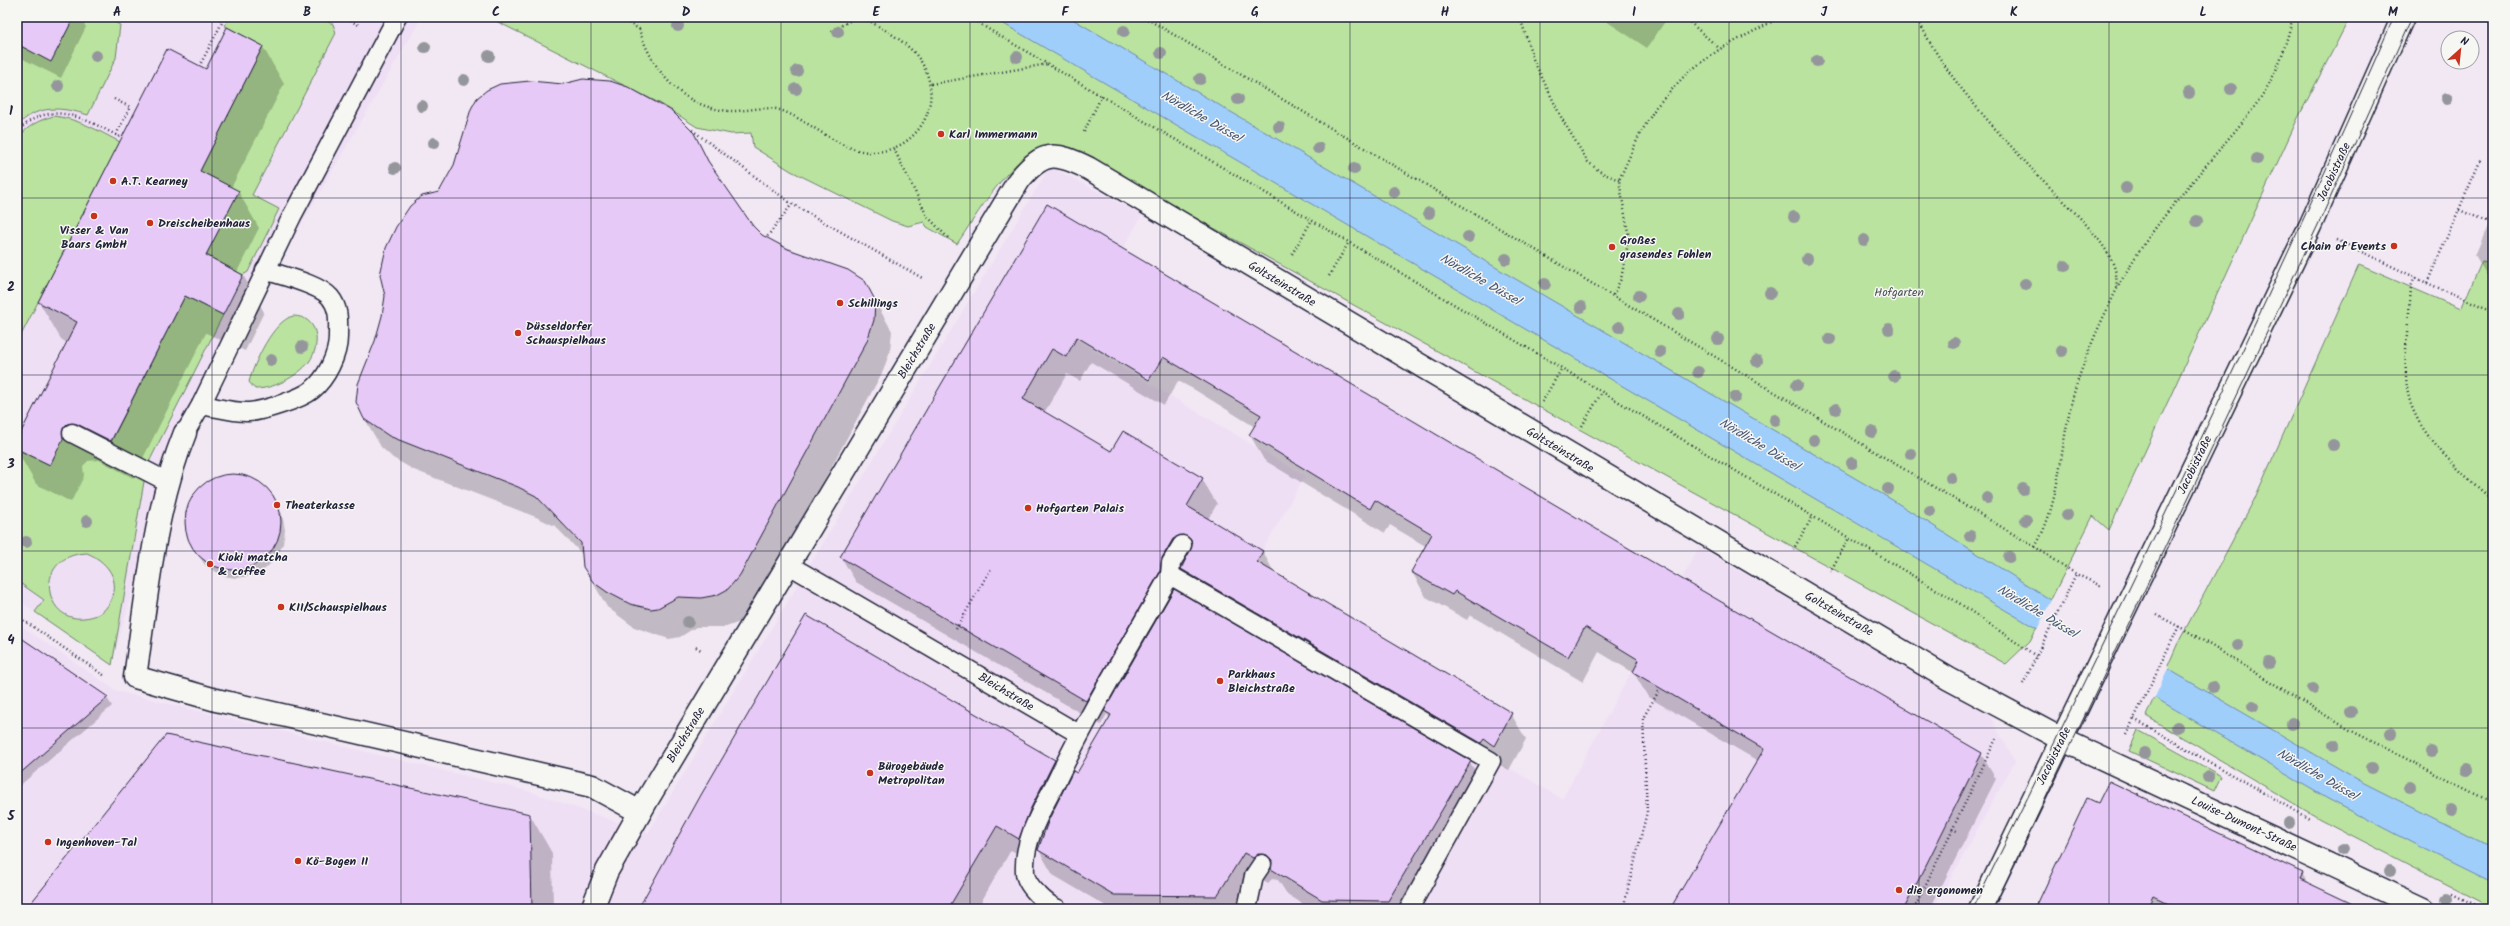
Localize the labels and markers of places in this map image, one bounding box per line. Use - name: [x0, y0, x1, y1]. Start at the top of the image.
- place label: Karl Immermann: [949, 125, 1038, 144]
- marker: Karl Immermann: [936, 129, 946, 139]
- place label: A.T. Kearney: [121, 172, 188, 191]
- marker: A.T. Kearney: [108, 176, 118, 186]
- marker: Visser & Van Baars GmbH: [89, 211, 99, 221]
- place label: Dreischeibenhaus: [158, 214, 251, 233]
- marker: Dreischeibenhaus: [145, 218, 155, 228]
- place label: Visser & Van Baars GmbH: [60, 221, 129, 254]
- place label: Großes grasendes Fohlen: [1619, 231, 1712, 264]
- place label: Chain of Events: [2301, 237, 2386, 256]
- marker: Chain of Events: [2389, 241, 2399, 251]
- marker: Großes grasendes Fohlen: [1607, 242, 1617, 252]
- place label: Schillings: [848, 294, 898, 313]
- marker: Schillings: [835, 298, 845, 308]
- place label: Düsseldorfer Schauspielhaus: [526, 317, 606, 350]
- marker: Düsseldorfer Schauspielhaus: [513, 328, 523, 338]
- place label: Theaterkasse: [285, 496, 355, 515]
- place label: Hofgarten Palais: [1036, 499, 1124, 518]
- marker: Theaterkasse: [272, 500, 282, 510]
- marker: Hofgarten Palais: [1023, 503, 1033, 513]
- place label: Kioki matcha & coffee: [218, 548, 288, 581]
- marker: Kioki matcha & coffee: [205, 559, 215, 569]
- place label: KII/Schauspielhaus: [289, 598, 387, 617]
- marker: KII/Schauspielhaus: [276, 602, 286, 612]
- place label: Parkhaus Bleichstraße: [1228, 665, 1295, 698]
- marker: Parkhaus Bleichstraße: [1215, 676, 1225, 686]
- place label: Bürogebäude Metropolitan: [878, 757, 945, 790]
- marker: Bürogebäude Metropolitan: [865, 768, 875, 778]
- place label: Ingenhoven-Tal: [56, 833, 137, 852]
- marker: Ingenhoven-Tal: [43, 837, 53, 847]
- place label: Kö-Bogen II: [306, 852, 369, 871]
- marker: Kö-Bogen II: [293, 856, 303, 866]
- place label: die ergonomen: [1907, 881, 1983, 900]
- marker: die ergonomen: [1894, 885, 1904, 895]

